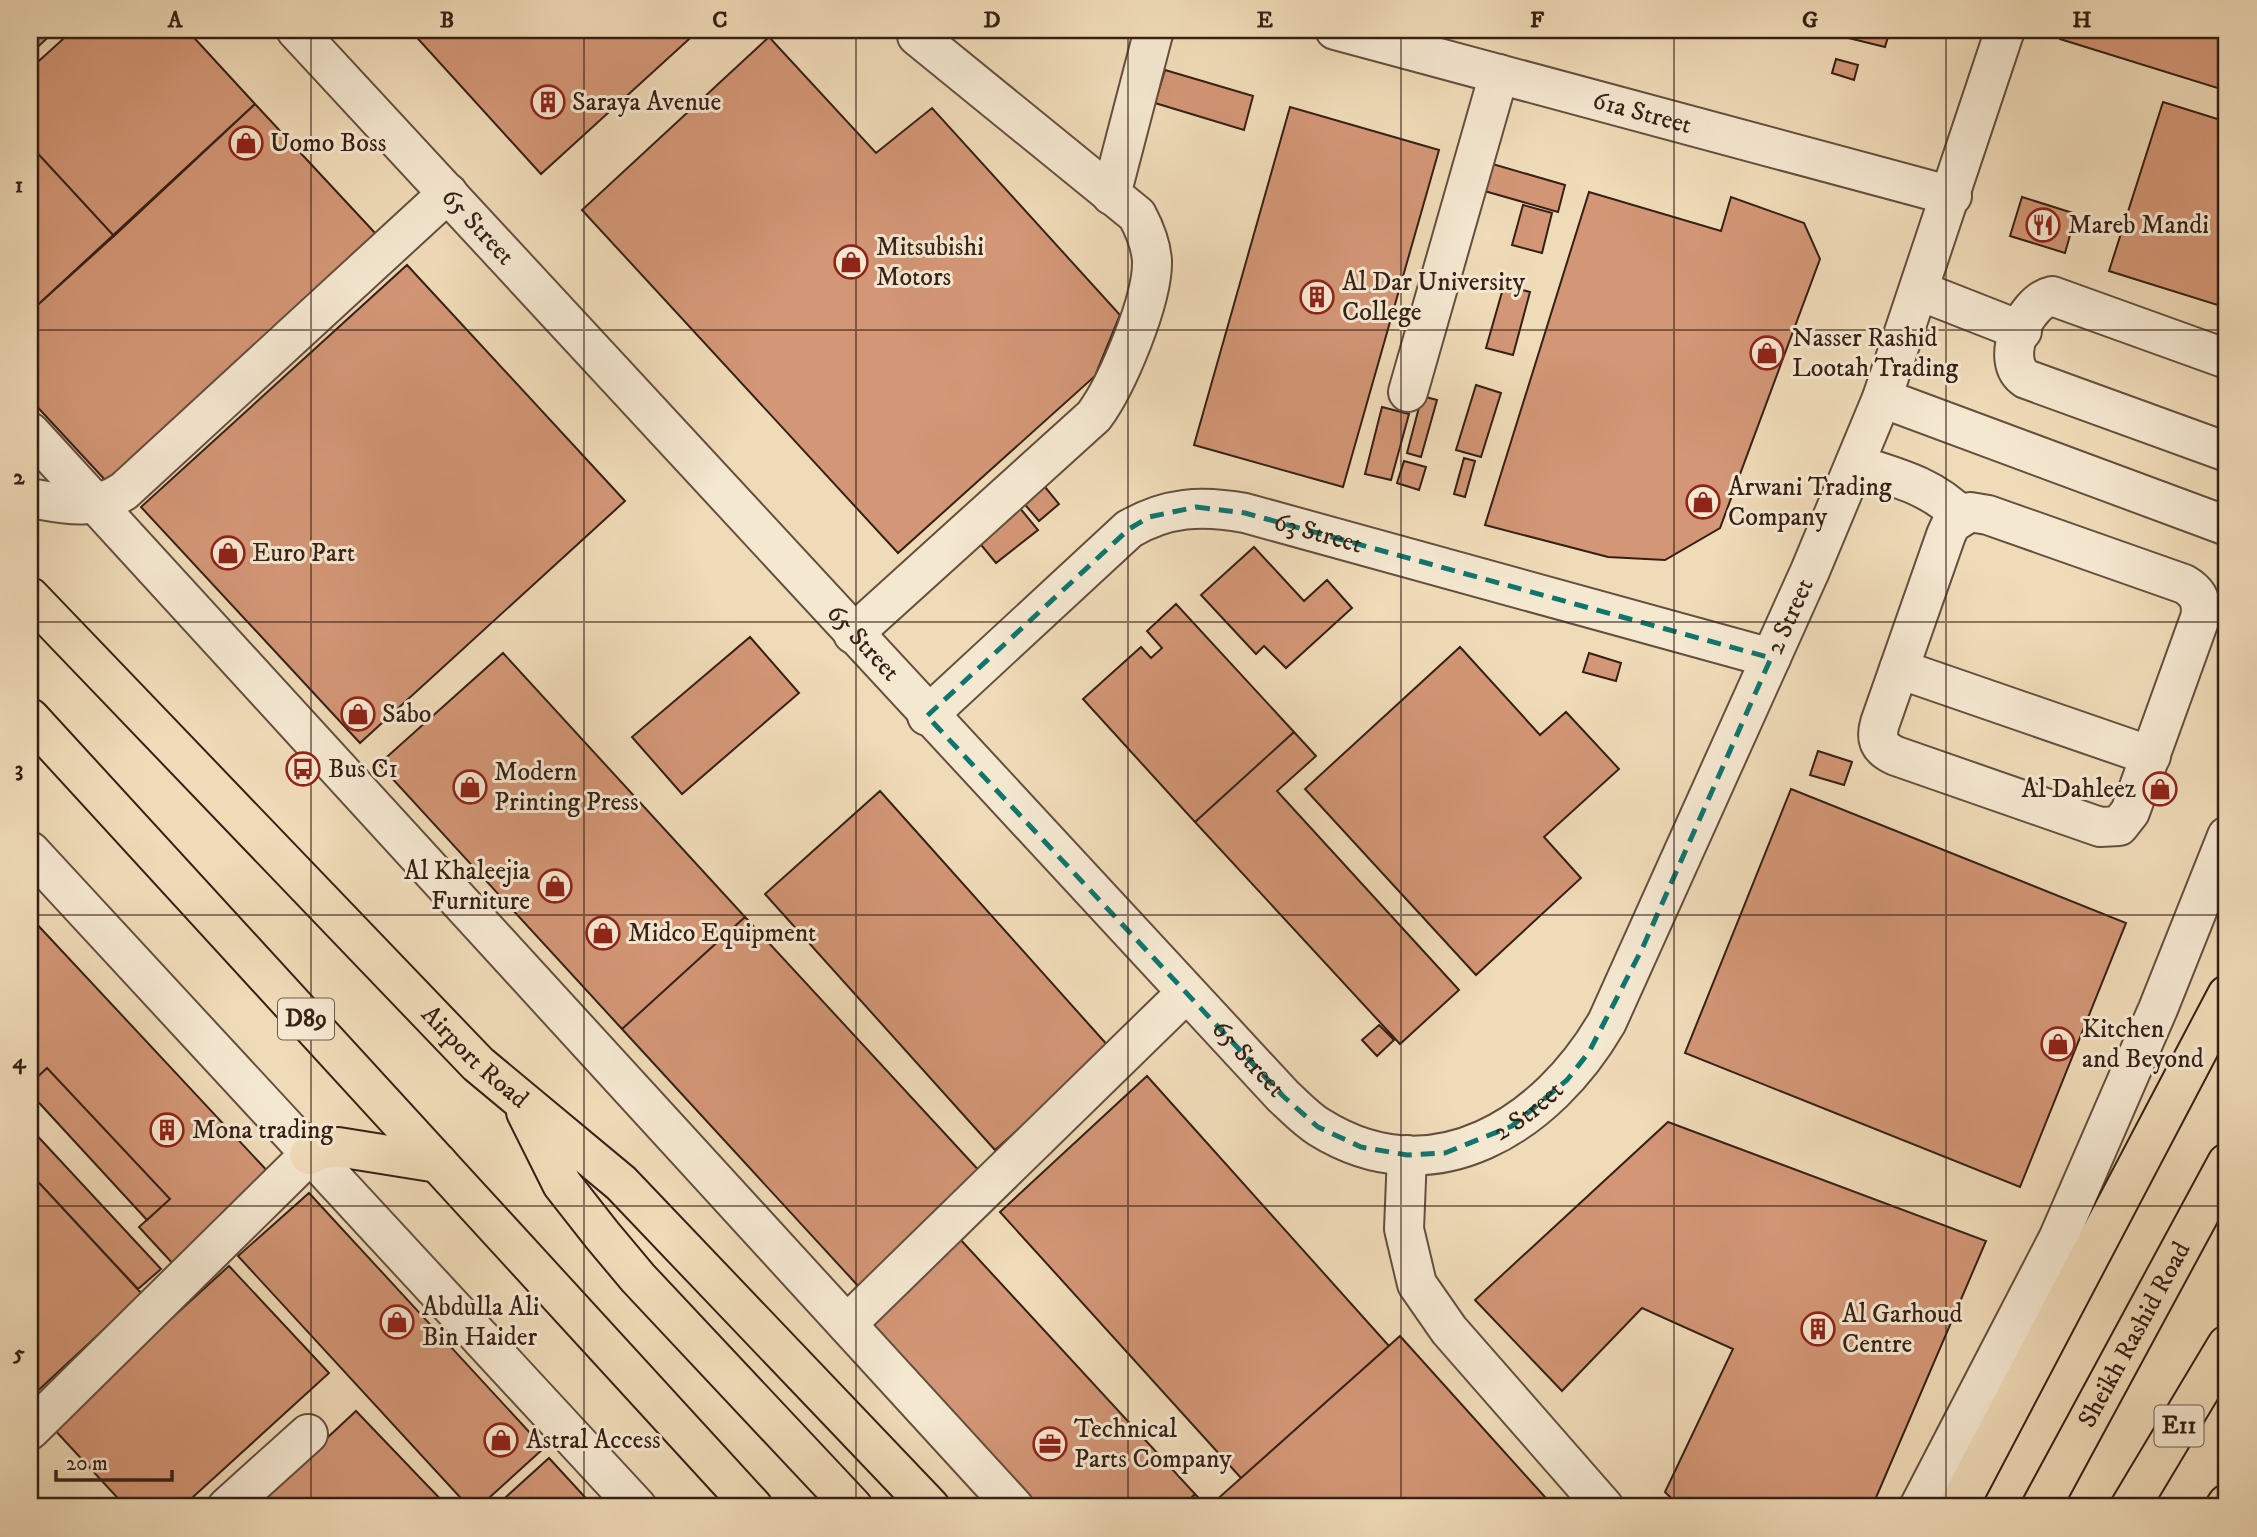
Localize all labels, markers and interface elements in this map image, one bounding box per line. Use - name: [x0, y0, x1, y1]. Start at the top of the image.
- text: A: [167, 6, 184, 35]
- text: B: [440, 6, 454, 35]
- text: C: [712, 6, 728, 35]
- text: D: [983, 6, 1001, 35]
- text: E: [1257, 6, 1273, 35]
- text: F: [1530, 6, 1545, 35]
- text: G: [1802, 6, 1818, 35]
- text: H: [2072, 6, 2092, 35]
- building icon: Saraya Avenue: [529, 83, 567, 121]
- street label: 61a Street: [1589, 84, 1695, 142]
- place label: Saraya Avenue: [572, 86, 721, 119]
- shop icon: Uomo Boss: [227, 124, 265, 162]
- place label: Uomo Boss: [270, 127, 386, 160]
- text: 1: [15, 171, 23, 200]
- street label: 65 Street: [434, 181, 522, 272]
- restaurant icon: Mareb Mandi: [2024, 206, 2062, 244]
- place label: Mareb Mandi: [2068, 209, 2209, 242]
- place label: Mitsubishi Motors: [876, 231, 984, 294]
- shop icon: Mitsubishi Motors: [832, 243, 870, 281]
- place label: Al Dar University College: [1342, 266, 1526, 329]
- building icon: Al Dar University College: [1298, 278, 1336, 316]
- place label: Nasser Rashid Lootah Trading: [1792, 322, 1959, 385]
- shop icon: Nasser Rashid Lootah Trading: [1748, 334, 1786, 372]
- text: 2: [13, 463, 25, 492]
- place label: Arwani Trading Company: [1728, 471, 1892, 534]
- shop icon: Arwani Trading Company: [1684, 483, 1722, 521]
- street label: 63 Street: [1270, 505, 1366, 561]
- shop icon: Euro Part: [209, 534, 247, 572]
- place label: Euro Part: [252, 537, 355, 570]
- street label: 2 Street: [1758, 573, 1821, 659]
- street label: 65 Street: [819, 597, 907, 688]
- shop icon: Sabo: [339, 695, 377, 733]
- place label: Sabo: [382, 698, 432, 731]
- bus stop icon: Bus C1: [284, 750, 322, 788]
- place label: Bus C1: [328, 753, 398, 786]
- text: 3: [15, 755, 23, 784]
- place label: Modern Printing Press: [494, 756, 639, 819]
- shop icon: Modern Printing Press: [451, 768, 489, 806]
- shop icon: Al Dahleez: [2141, 770, 2179, 808]
- place label: Al Dahleez: [2021, 773, 2136, 806]
- place label: Al Khaleejia Furniture: [404, 855, 530, 918]
- shop icon: Al Khaleejia Furniture: [536, 867, 574, 905]
- shop icon: Midco Equipment: [584, 914, 622, 952]
- place label: Midco Equipment: [628, 917, 816, 950]
- street label: Airport Road: [414, 998, 535, 1116]
- road number: D89: [278, 999, 334, 1040]
- street label: 65 Street: [1205, 1013, 1292, 1104]
- place label: Kitchen and Beyond: [2082, 1013, 2204, 1076]
- shop icon: Kitchen and Beyond: [2039, 1025, 2077, 1063]
- text: 4: [12, 1047, 27, 1076]
- street label: 2 Street: [1488, 1074, 1571, 1149]
- building icon: Mona trading: [148, 1111, 186, 1149]
- place label: Mona trading: [192, 1114, 334, 1147]
- street label: Sheikh Rashid Road: [2071, 1236, 2198, 1433]
- place label: Abdulla Ali Bin Haider: [422, 1291, 540, 1354]
- place label: Al Garhoud Centre: [1842, 1298, 1962, 1361]
- shop icon: Abdulla Ali Bin Haider: [378, 1303, 416, 1341]
- building icon: Al Garhoud Centre: [1799, 1310, 1837, 1348]
- text: 5: [12, 1339, 25, 1368]
- road number: E11: [2154, 1406, 2204, 1446]
- place label: Technical Parts Company: [1074, 1413, 1232, 1476]
- shop icon: Astral Access: [482, 1421, 520, 1459]
- place label: Astral Access: [526, 1424, 661, 1457]
- office icon: Technical Parts Company: [1031, 1425, 1069, 1463]
- scale bar: [56, 1439, 172, 1483]
- text: 20 m: [66, 1451, 108, 1477]

